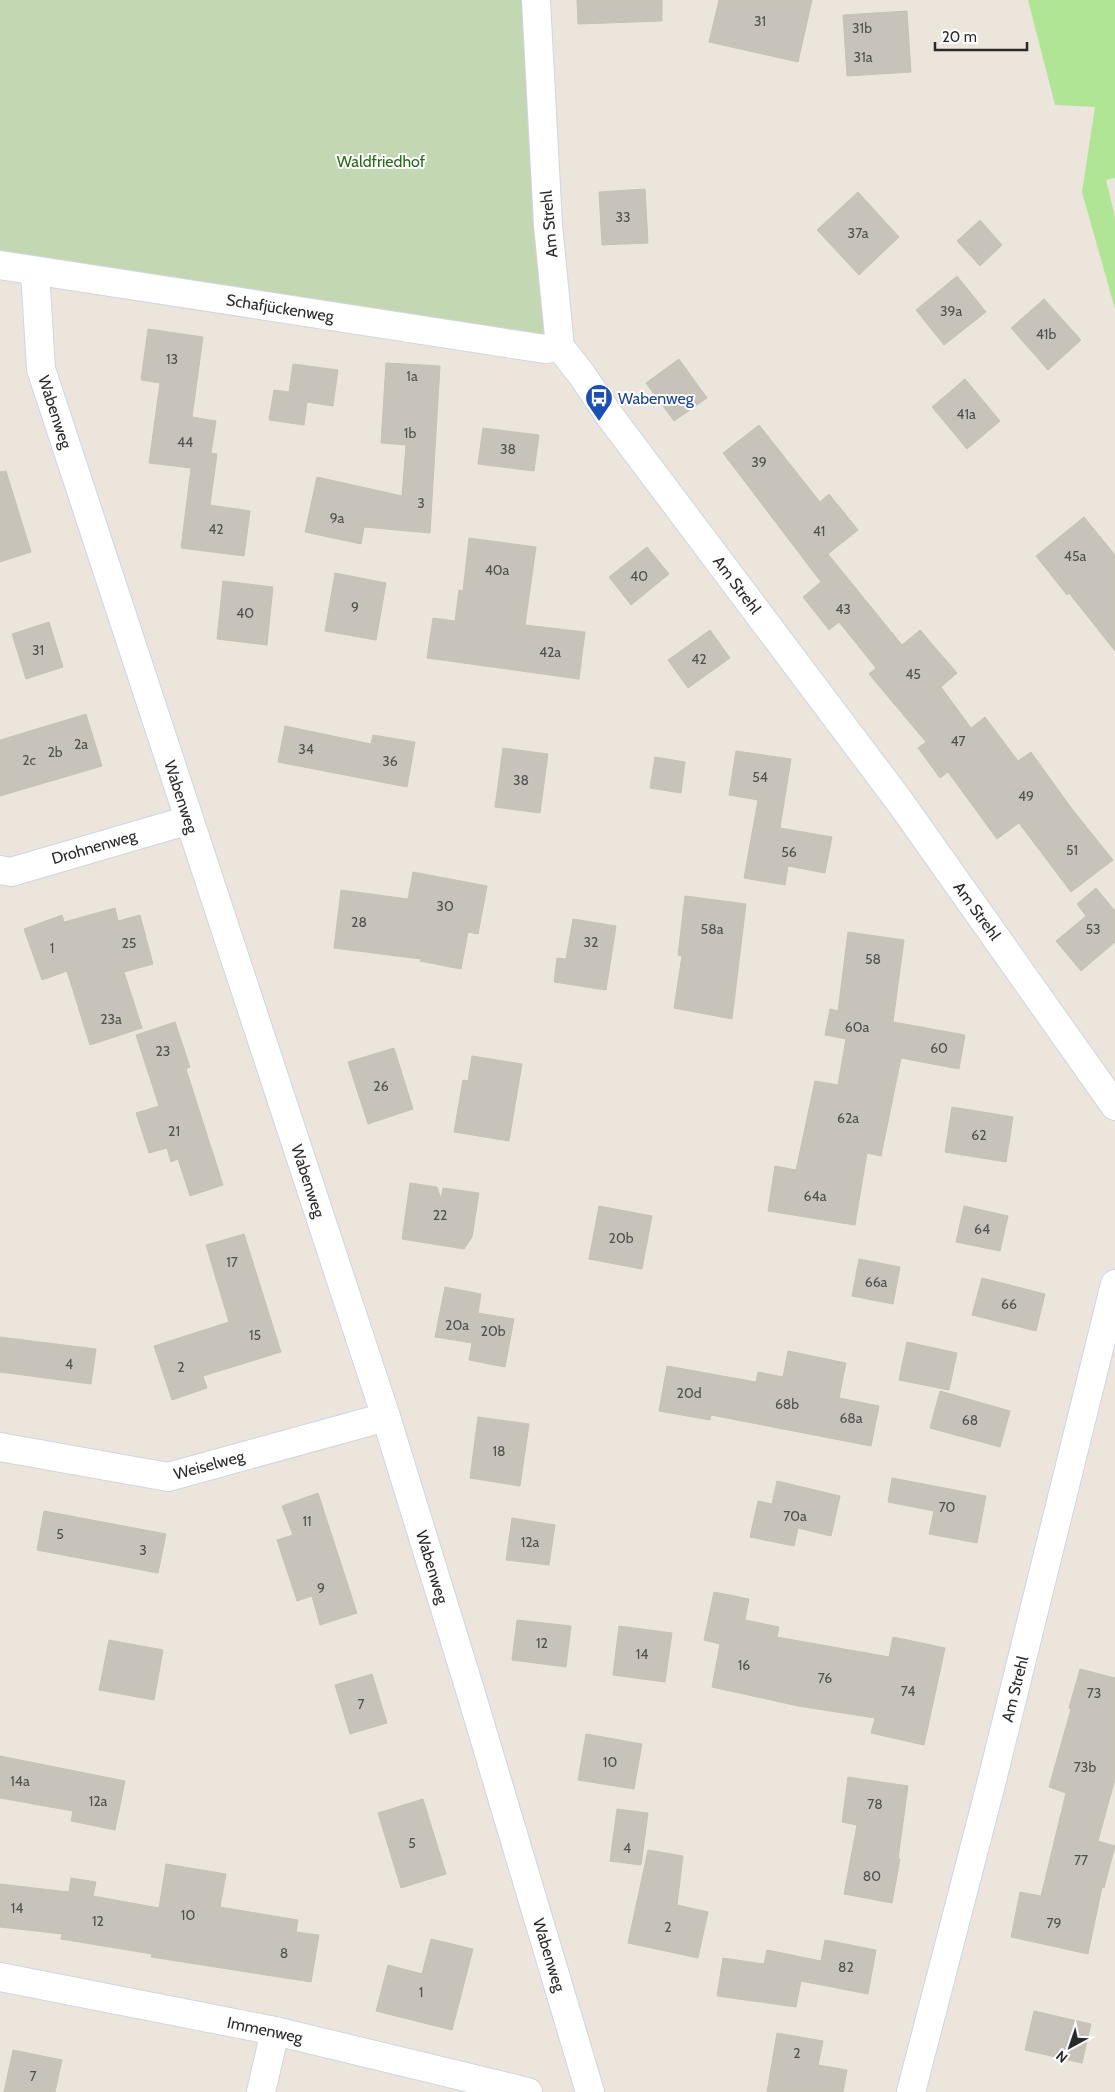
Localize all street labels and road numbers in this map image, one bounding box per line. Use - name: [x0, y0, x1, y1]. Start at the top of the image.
- street label: Am Strehl: [537, 189, 561, 258]
- street label: Schafjückenweg: [225, 290, 336, 326]
- street label: Wabenweg: [34, 373, 76, 452]
- street label: Am Strehl: [709, 552, 765, 618]
- street label: Wabenweg: [160, 758, 202, 837]
- street label: Drohnenweg: [49, 826, 140, 868]
- street label: Am Strehl: [949, 878, 1005, 944]
- street label: Wabenweg: [287, 1142, 329, 1221]
- street label: Weiselweg: [172, 1446, 247, 1484]
- street label: Wabenweg: [412, 1528, 452, 1607]
- street label: Am Strehl: [998, 1654, 1032, 1724]
- street label: Wabenweg: [529, 1916, 569, 1995]
- street label: Immenweg: [226, 2013, 305, 2047]

